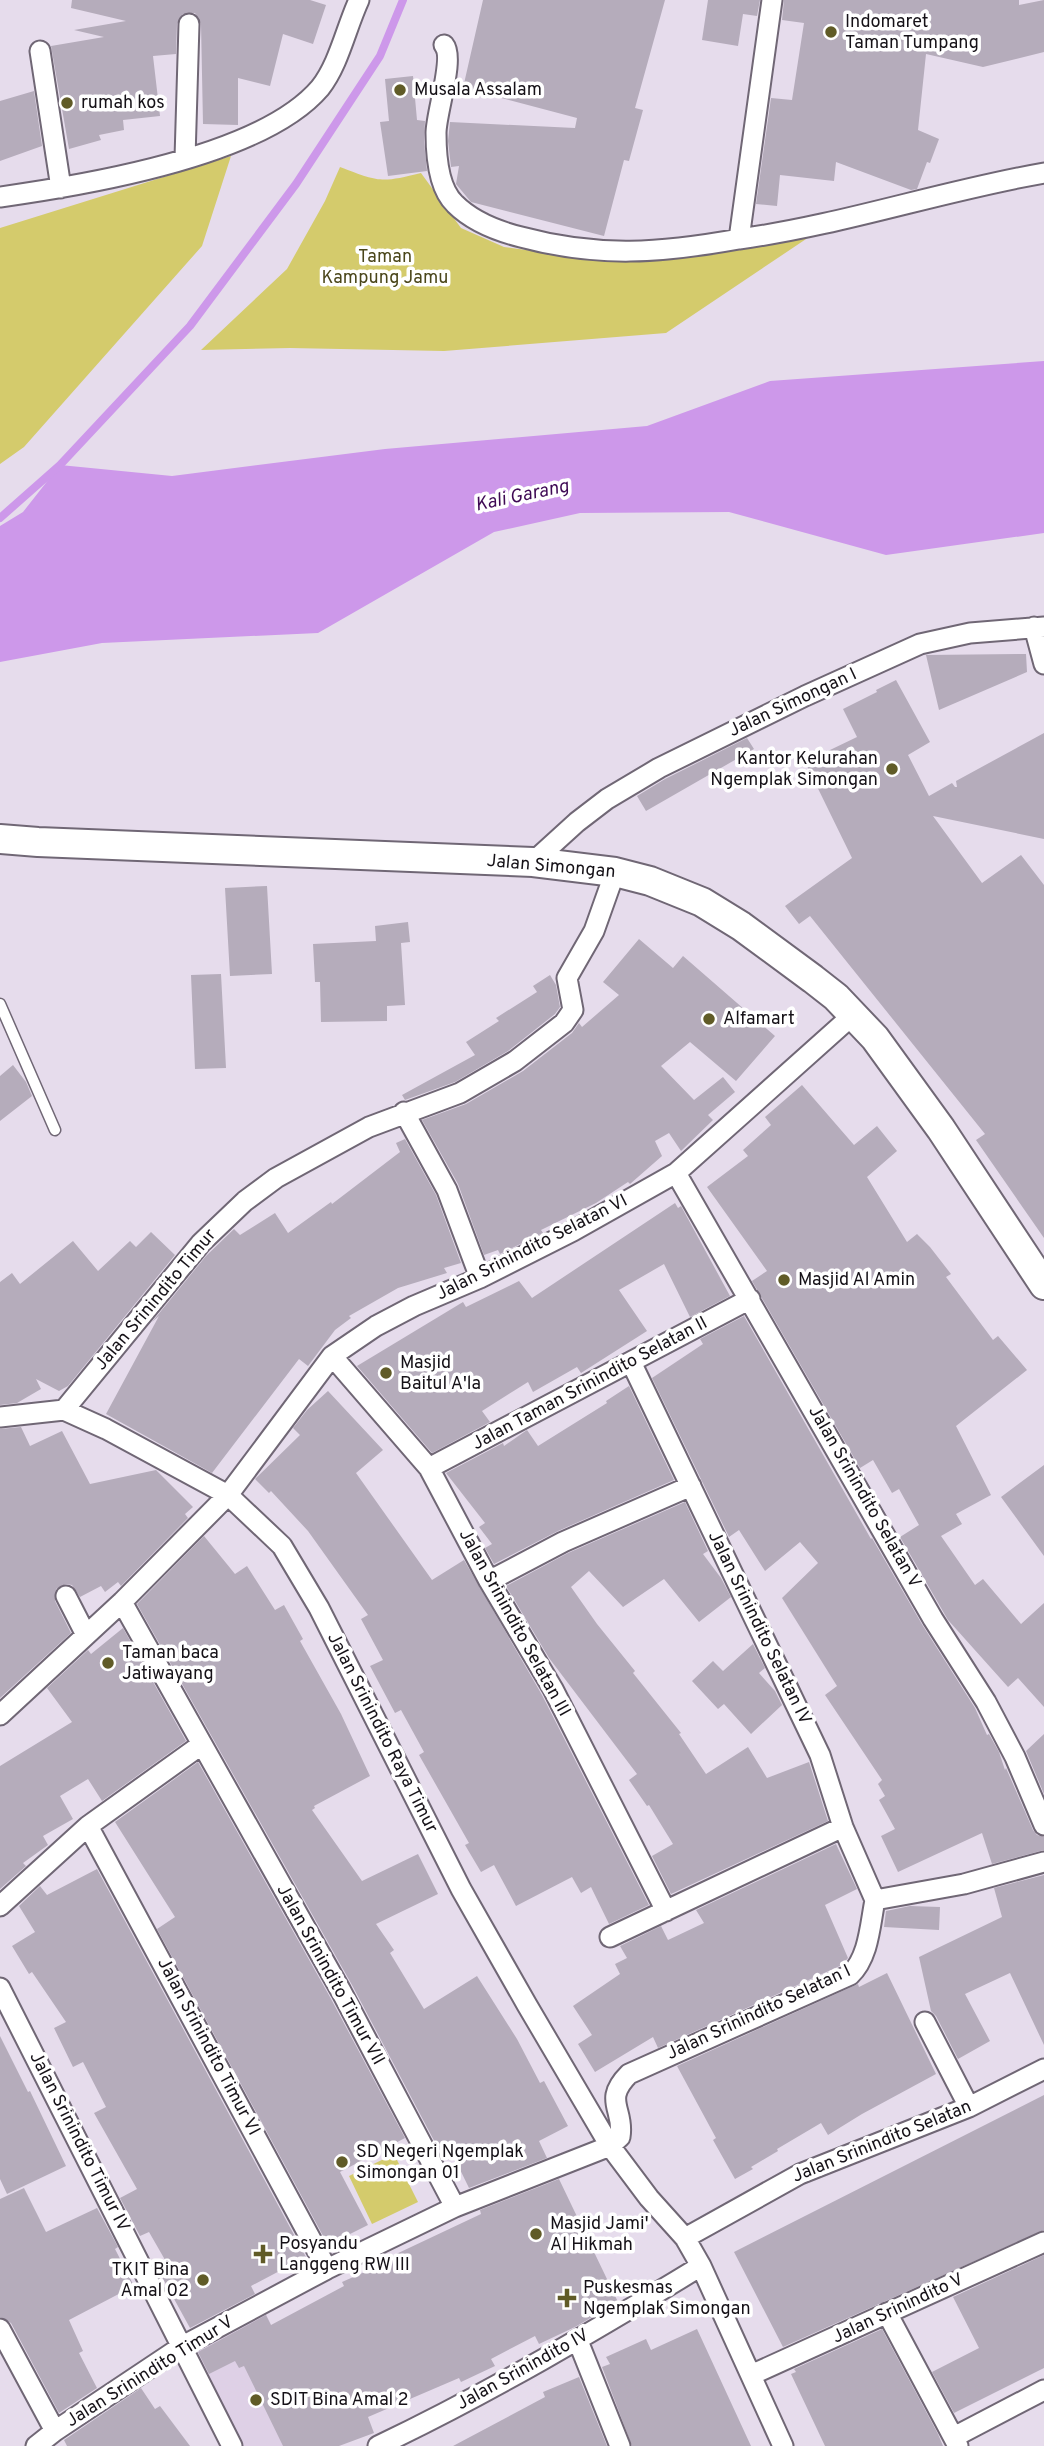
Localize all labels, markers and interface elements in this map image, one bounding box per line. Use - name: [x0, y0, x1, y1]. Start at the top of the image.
- place label: Indomaret Taman Tumpang: [845, 11, 979, 55]
- marker: Indomaret Taman Tumpang: [823, 24, 839, 40]
- place label: Musala Assalam: [414, 79, 542, 102]
- marker: Musala Assalam: [392, 82, 408, 98]
- place label: rumah kos: [81, 92, 165, 115]
- marker: rumah kos: [59, 95, 75, 111]
- park label: Taman Kampung Jamu: [322, 246, 448, 290]
- water label: Kali Garang: [473, 474, 572, 518]
- street label: Jalan Simongan I: [725, 663, 861, 743]
- place label: Kantor Kelurahan Ngemplak Simongan: [710, 748, 878, 792]
- marker: Kantor Kelurahan Ngemplak Simongan: [884, 761, 900, 777]
- street label: Jalan Simongan: [486, 850, 616, 884]
- place label: Alfamart: [723, 1008, 795, 1031]
- marker: Alfamart: [701, 1011, 717, 1027]
- street label: Jalan Srinindito Selatan VI: [432, 1190, 632, 1306]
- street label: Jalan Srinindito Timur: [90, 1224, 222, 1376]
- place label: Masjid Al Amin: [798, 1269, 915, 1292]
- marker: Masjid Al Amin: [776, 1272, 792, 1288]
- street label: Jalan Taman Srinindito Selatan II: [468, 1312, 712, 1456]
- place label: Masjid Baitul A'la: [400, 1352, 481, 1396]
- marker: Masjid Baitul A'la: [378, 1365, 394, 1381]
- street label: Jalan Srinindito Selatan V: [802, 1402, 926, 1592]
- street label: Jalan Srinindito Selatan III: [453, 1525, 575, 1721]
- street label: Jalan Srinindito Selatan IV: [702, 1527, 816, 1729]
- street label: Jalan Srinindito Raya Timur: [321, 1629, 443, 1837]
- place label: Taman baca Jatiwayang: [122, 1642, 219, 1686]
- marker: Taman baca Jatiwayang: [100, 1655, 116, 1671]
- street label: Jalan Srinindito Timur VII: [271, 1881, 389, 2069]
- street label: Jalan Srinindito Timur VI: [151, 1954, 265, 2140]
- street label: Jalan Srinindito Selatan I: [663, 1960, 855, 2066]
- street label: Jalan Srinindito Timur IV: [24, 2048, 134, 2236]
- street label: Jalan Srinindito Selatan: [789, 2095, 975, 2189]
- place label: SD Negeri Ngemplak Simongan 01: [356, 2141, 524, 2185]
- marker: SD Negeri Ngemplak Simongan 01: [334, 2154, 350, 2170]
- place label: Masjid Jami' Al Hikmah: [550, 2213, 649, 2257]
- marker: Masjid Jami' Al Hikmah: [528, 2226, 544, 2242]
- place label: Posyandu Langgeng RW III: [279, 2233, 410, 2277]
- marker: Posyandu Langgeng RW III: [253, 2244, 273, 2264]
- place label: TKIT Bina Amal 02: [112, 2259, 189, 2303]
- street label: Jalan Srinindito V: [829, 2269, 967, 2349]
- marker: TKIT Bina Amal 02: [195, 2272, 211, 2288]
- place label: Puskesmas Ngemplak Simongan: [583, 2277, 751, 2321]
- marker: Puskesmas Ngemplak Simongan: [557, 2288, 577, 2308]
- street label: Jalan Srinindito Timur V: [62, 2311, 238, 2433]
- street label: Jalan Srinindito IV: [453, 2324, 593, 2416]
- place label: SDIT Bina Amal 2: [270, 2389, 409, 2412]
- marker: SDIT Bina Amal 2: [248, 2392, 264, 2408]

